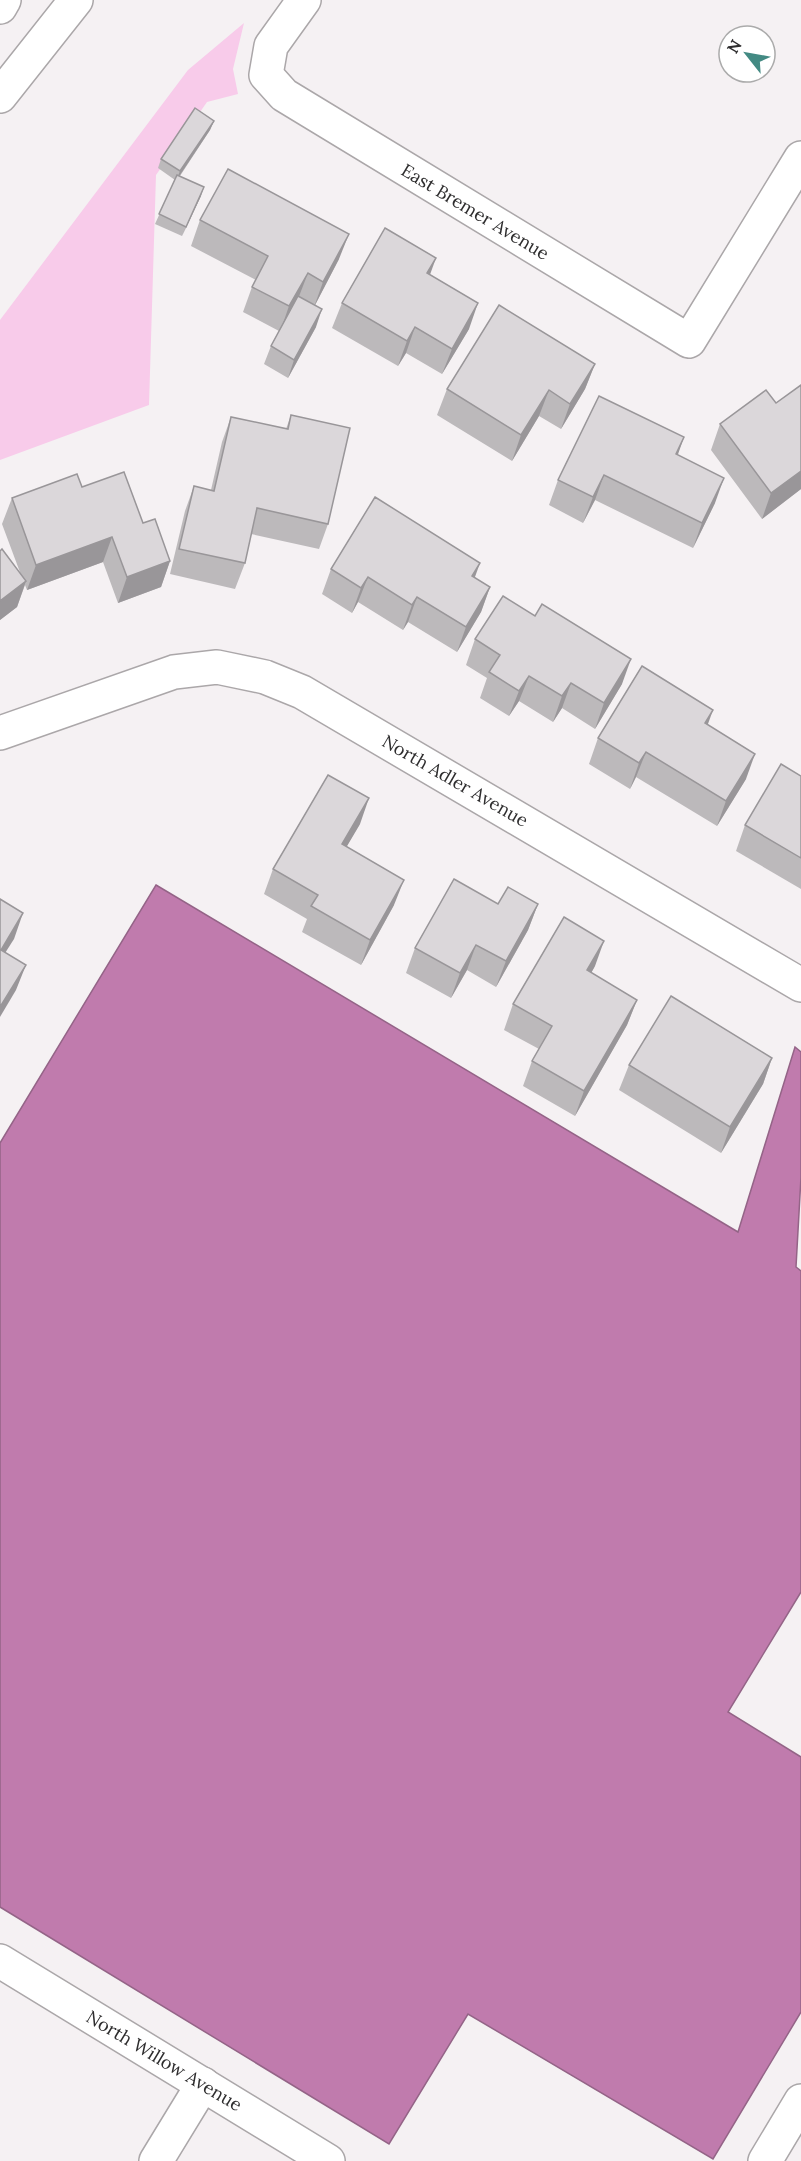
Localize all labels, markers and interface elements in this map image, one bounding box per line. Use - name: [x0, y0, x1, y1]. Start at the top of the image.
- north arrow: [717, 24, 777, 84]
- text: N: [722, 36, 746, 57]
- street label: East Bremer Avenue: [397, 158, 554, 265]
- street label: North Adler Avenue: [378, 729, 533, 832]
- street label: North Willow Avenue: [82, 2005, 246, 2116]

